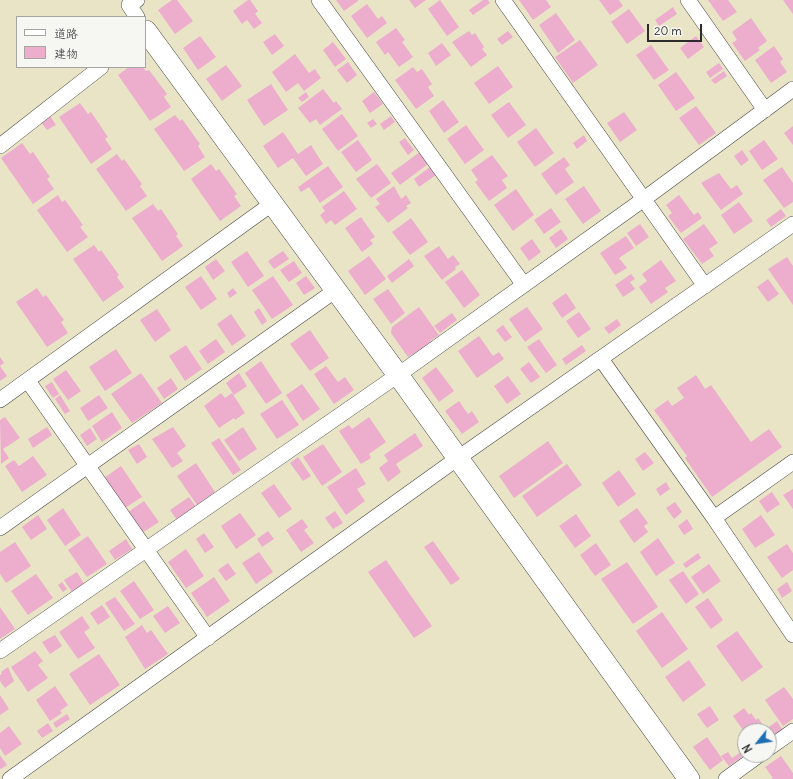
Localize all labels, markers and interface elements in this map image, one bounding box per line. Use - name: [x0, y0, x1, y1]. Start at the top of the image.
- legend: [16, 16, 146, 68]
- scale bar: [649, 16, 704, 42]
- text: 20 m: [654, 23, 682, 38]
- text: 道路: [54, 26, 78, 41]
- text: 建物: [54, 46, 78, 61]
- north arrow: [737, 723, 777, 763]
- text: N: [740, 742, 755, 755]

